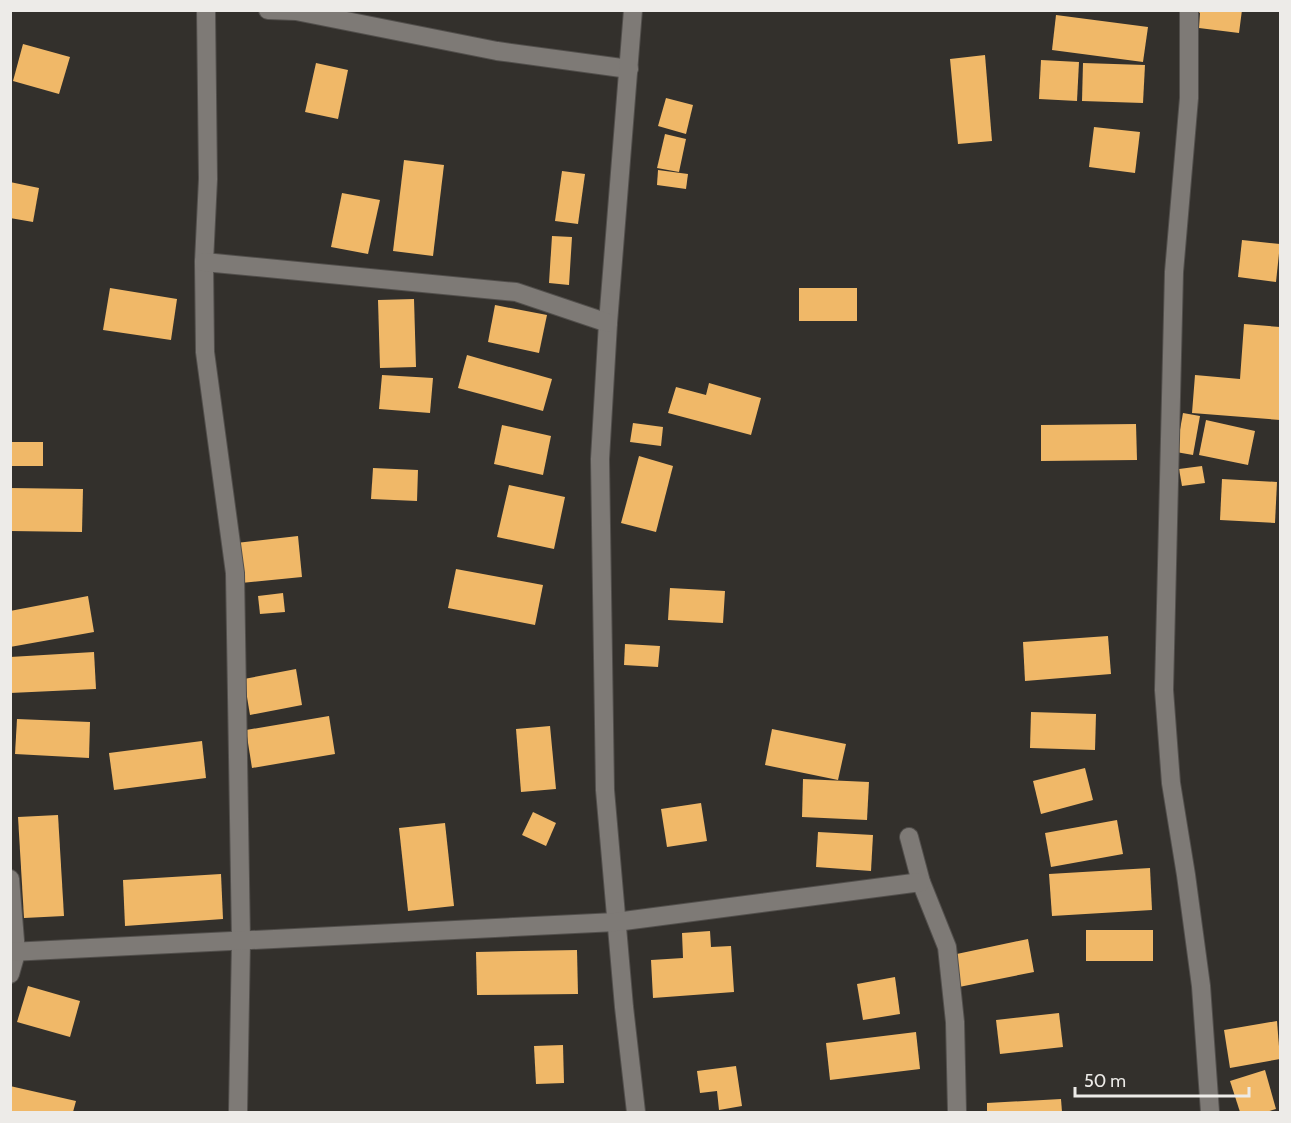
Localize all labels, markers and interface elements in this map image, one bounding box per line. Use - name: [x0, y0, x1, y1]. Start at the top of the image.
- scale bar: [1075, 1060, 1249, 1098]
- text: 50 m: [1084, 1070, 1126, 1092]

